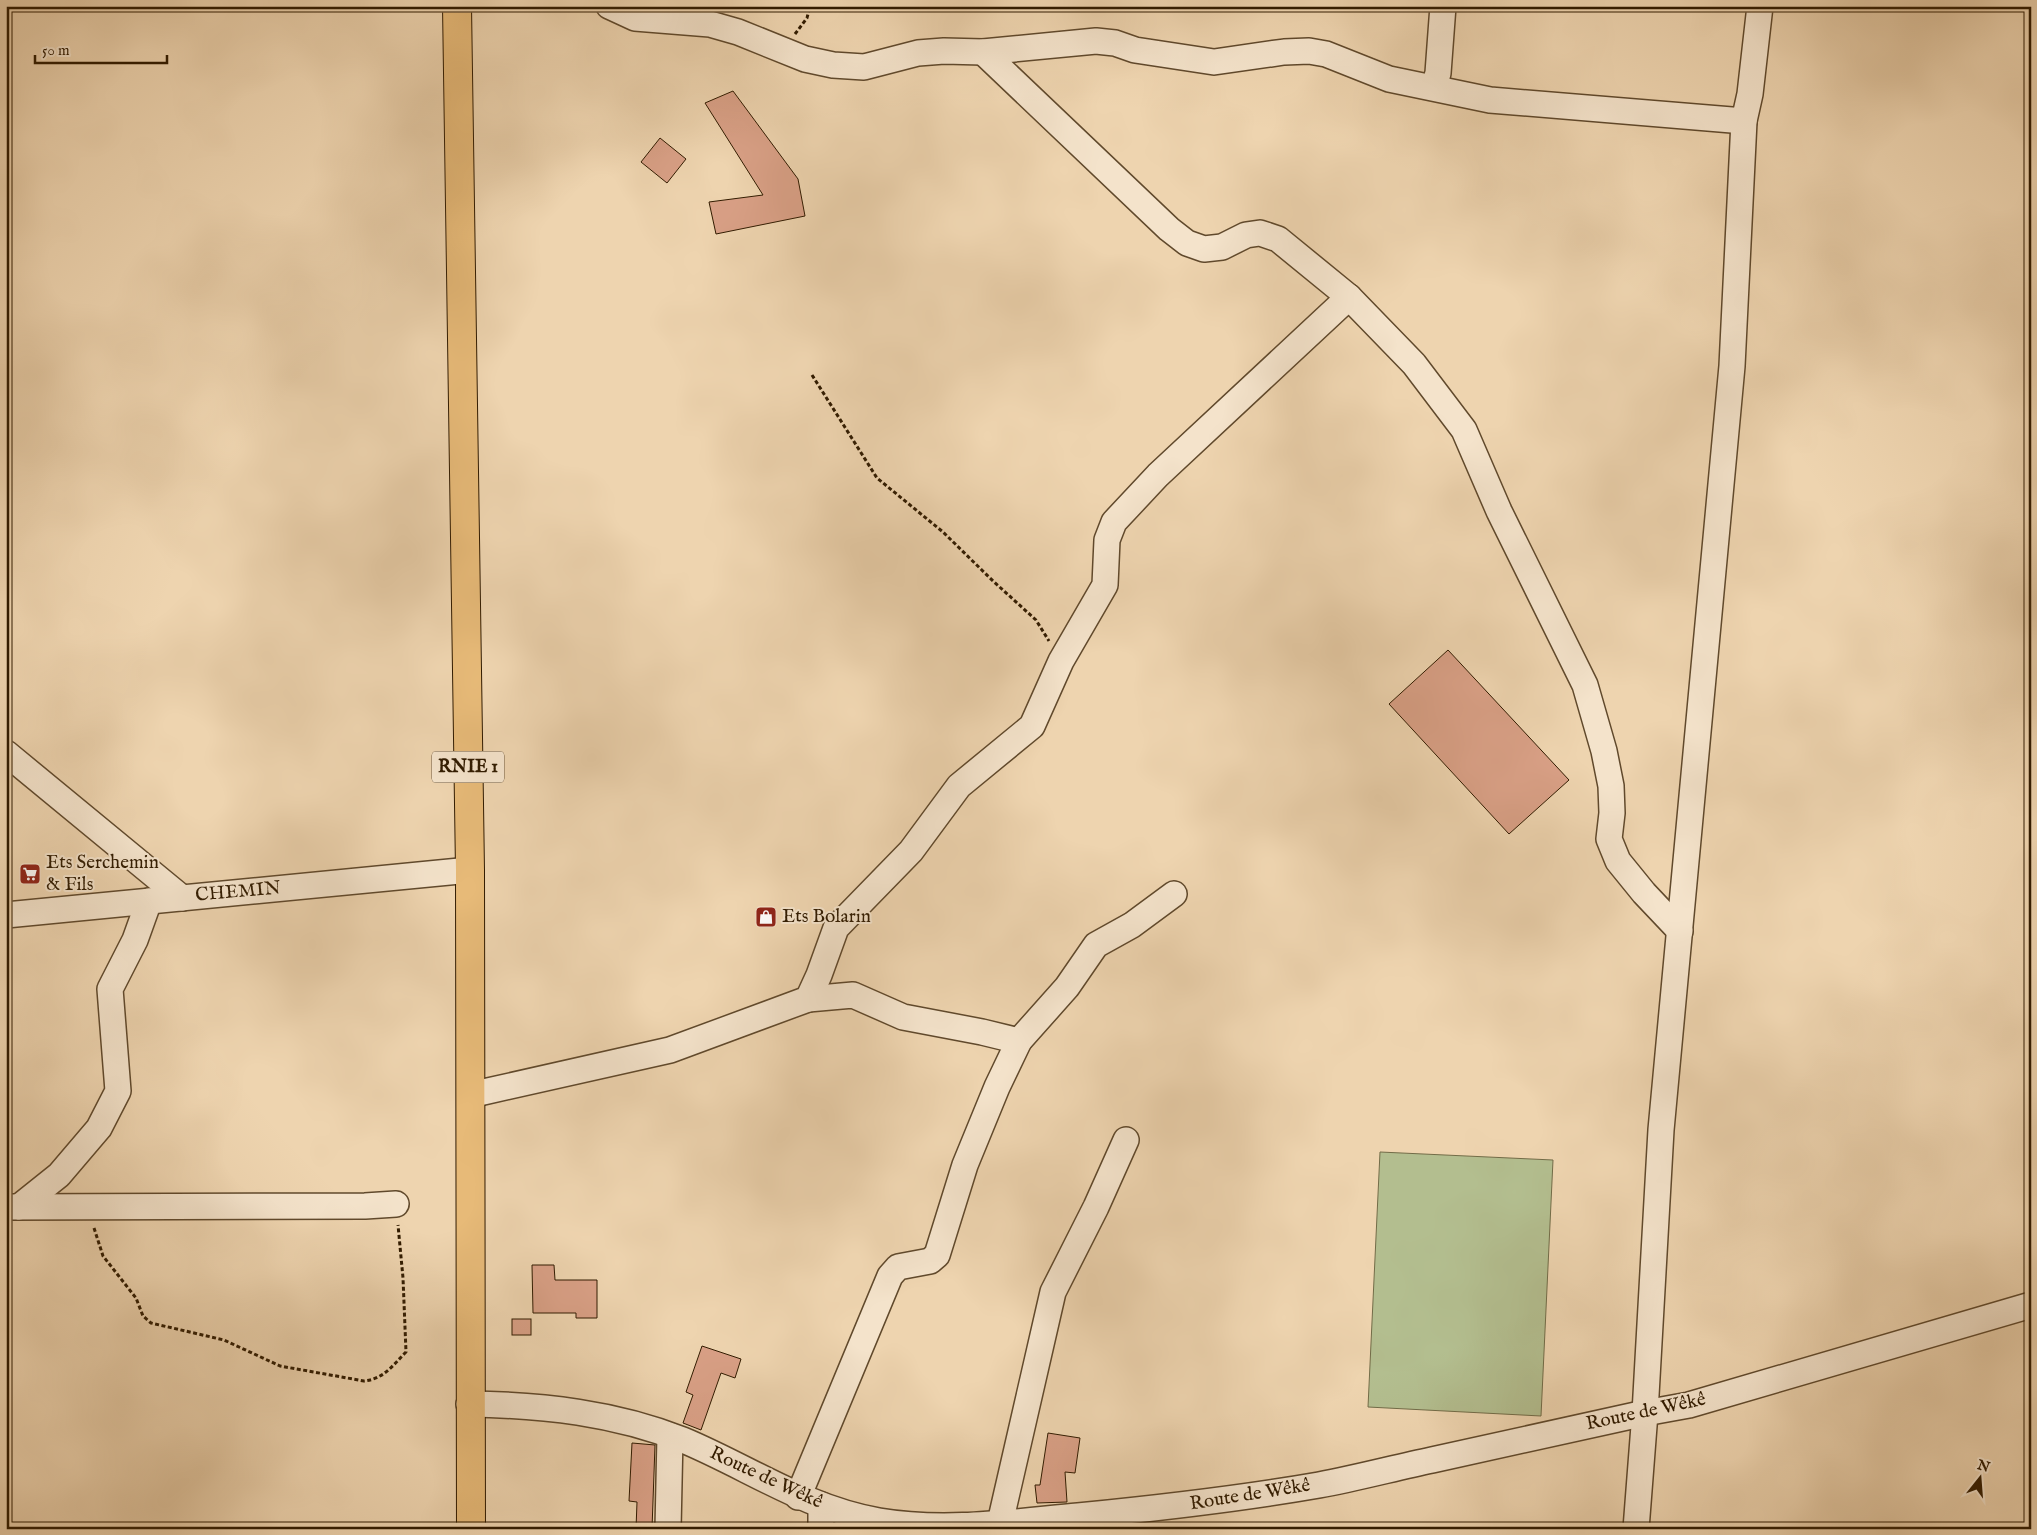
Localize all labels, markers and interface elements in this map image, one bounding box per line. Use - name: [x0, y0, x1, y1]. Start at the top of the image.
- scale bar: [35, 32, 168, 64]
- text: 50 m: [42, 41, 70, 60]
- road number: RNIE 1: [432, 752, 504, 782]
- place label: Ets Serchemin & Fils: [46, 851, 159, 897]
- supermarket icon: Ets Serchemin & Fils: [18, 862, 42, 886]
- street label: CHEMIN: [194, 876, 282, 908]
- shop icon: Ets Bolarin: [754, 905, 778, 929]
- place label: Ets Bolarin: [782, 905, 871, 929]
- street label: Route de Wêkê: [1584, 1388, 1708, 1436]
- street label: Route de Wêkê: [706, 1441, 826, 1515]
- north arrow: [1954, 1452, 2004, 1502]
- text: N: [1974, 1456, 1992, 1477]
- street label: Route de Wêkê: [1188, 1474, 1312, 1516]

